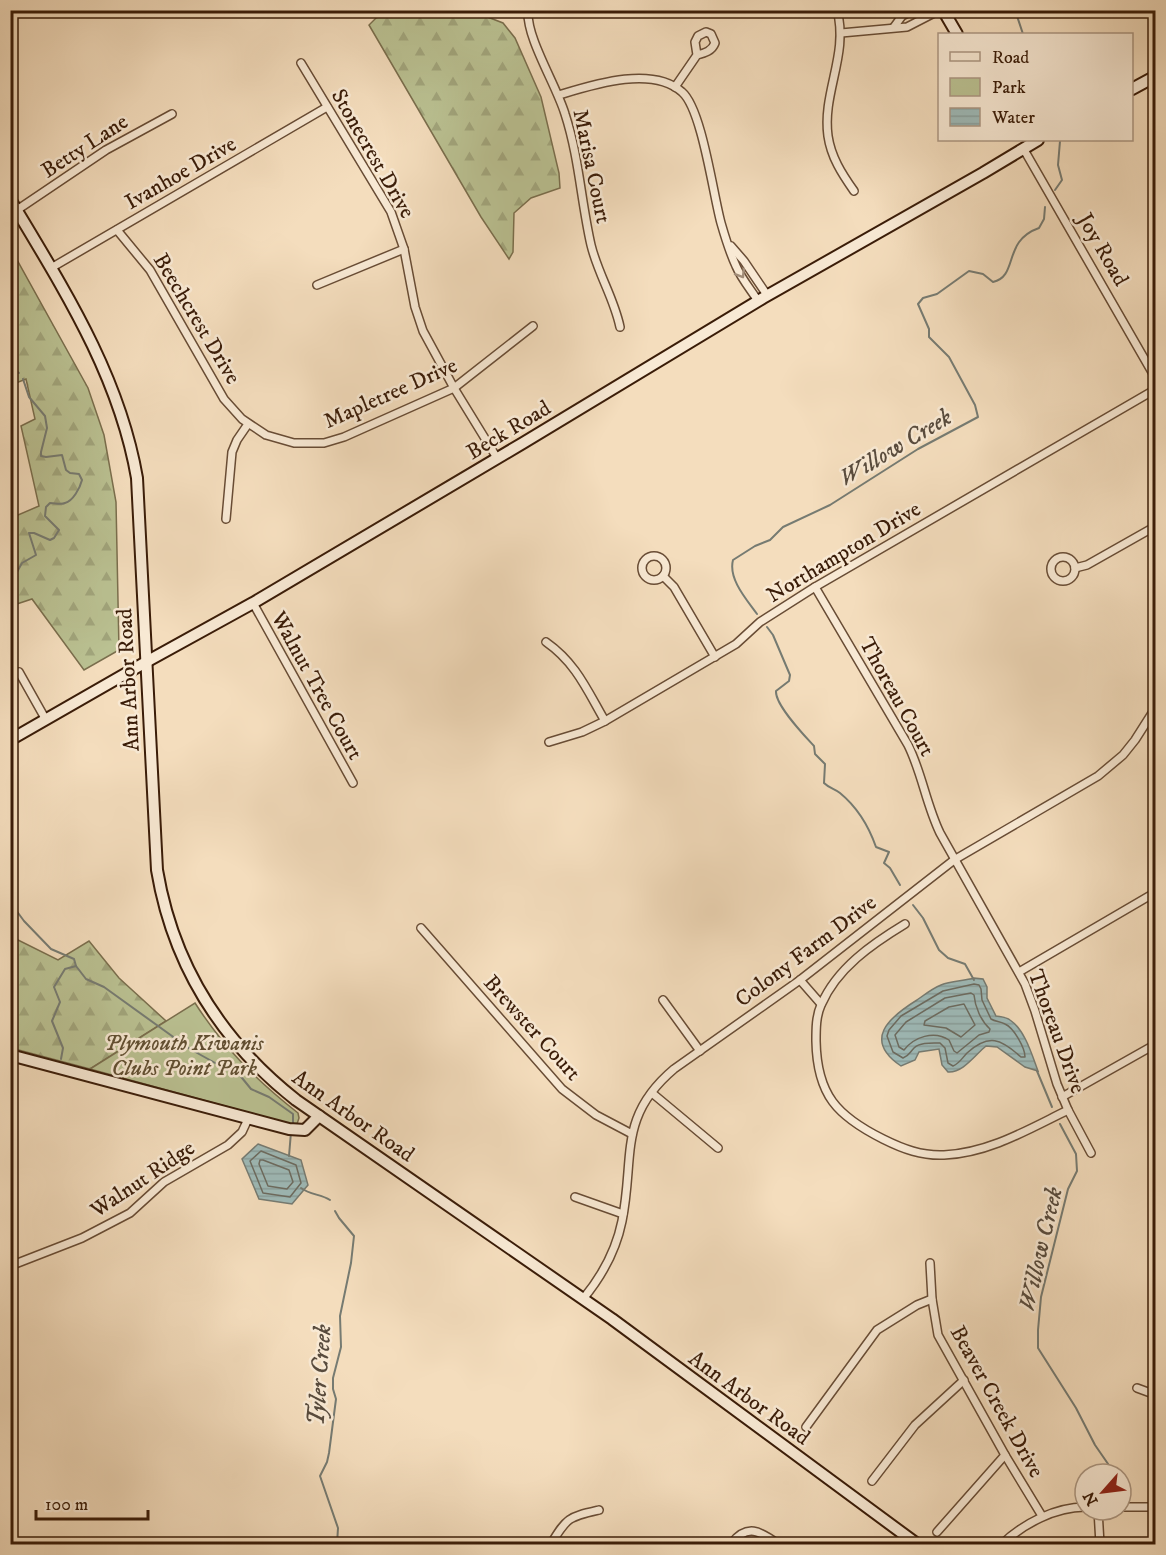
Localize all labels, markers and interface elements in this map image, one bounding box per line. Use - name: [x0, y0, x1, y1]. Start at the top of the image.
- legend: [938, 33, 1133, 141]
- text: Road: [992, 47, 1029, 69]
- text: Park: [992, 77, 1026, 99]
- street label: Stonecrest Drive: [325, 84, 421, 223]
- street label: Marisa Court: [566, 107, 617, 226]
- text: Water: [991, 107, 1035, 129]
- street label: Betty Lane: [36, 108, 133, 184]
- street label: Ivanhoe Drive: [120, 131, 241, 216]
- street label: Joy Road: [1070, 207, 1134, 291]
- street label: Beechcrest Drive: [147, 248, 246, 389]
- one-way arrow: [733, 268, 745, 278]
- street label: Mapletree Drive: [320, 352, 462, 435]
- street label: Beck Road: [462, 395, 556, 466]
- water label: Willow Creek: [834, 402, 958, 493]
- street label: Northampton Drive: [762, 496, 926, 609]
- street label: Walnut Tree Court: [264, 606, 369, 765]
- street label: Ann Arbor Road: [111, 608, 146, 752]
- street label: Thoreau Court: [853, 632, 940, 761]
- street label: Colony Farm Drive: [730, 889, 882, 1013]
- street label: Thoreau Drive: [1022, 966, 1091, 1097]
- street label: Brewster Court: [477, 970, 586, 1086]
- park label: Plymouth Kiwanis Clubs Point Park: [104, 1030, 265, 1082]
- street label: Ann Arbor Road: [287, 1064, 420, 1168]
- street label: Walnut Ridge: [85, 1135, 200, 1224]
- water label: Willow Creek: [1012, 1184, 1070, 1314]
- street label: Beaver Creek Drive: [944, 1321, 1050, 1482]
- water label: Tyler Creek: [301, 1323, 339, 1427]
- street label: Ann Arbor Road: [683, 1345, 815, 1451]
- north arrow: [1073, 1462, 1133, 1522]
- scale bar: [36, 1483, 148, 1521]
- text: N: [1079, 1488, 1103, 1509]
- text: 100 m: [45, 1494, 88, 1516]

